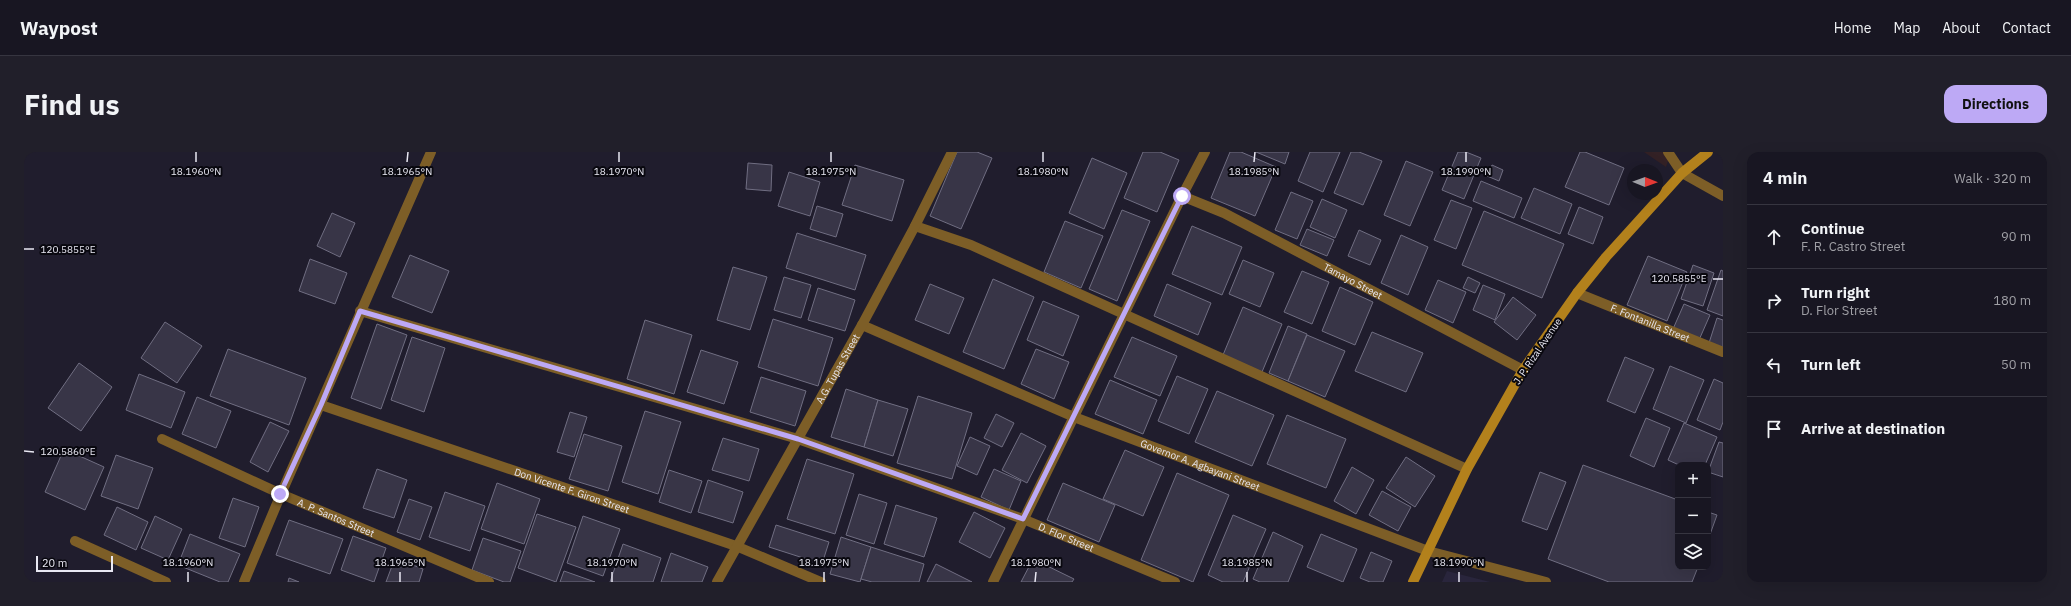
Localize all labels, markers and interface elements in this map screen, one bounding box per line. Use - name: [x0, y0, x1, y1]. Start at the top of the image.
- text: Waypost: [20, 16, 98, 40]
- text: Home: [1834, 19, 1871, 37]
- text: Map: [1893, 19, 1920, 37]
- text: About: [1942, 19, 1980, 37]
- text: Contact: [2002, 19, 2051, 37]
- button: Directions: [1944, 85, 2047, 123]
- text: Find us: [24, 86, 120, 123]
- north arrow: [1627, 164, 1663, 200]
- text: 18.1960°N: [171, 165, 221, 178]
- text: 18.1965°N: [382, 165, 432, 178]
- text: 18.1970°N: [594, 165, 644, 178]
- text: 18.1975°N: [806, 165, 856, 178]
- text: 18.1980°N: [1018, 165, 1068, 178]
- text: 18.1985°N: [1229, 165, 1279, 178]
- text: 18.1990°N: [1441, 165, 1491, 178]
- text: 4 min: [1763, 167, 1807, 189]
- text: Walk · 320 m: [1954, 170, 2031, 187]
- route start: [1173, 187, 1191, 205]
- text: Continue: [1801, 219, 1865, 238]
- icon: ahead: [1763, 226, 1785, 248]
- text: 90 m: [2001, 228, 2031, 245]
- text: F. R. Castro Street: [1801, 238, 1905, 255]
- text: 120.5855°E: [40, 243, 96, 256]
- street label: Tamayo Street: [1321, 260, 1385, 302]
- text: 120.5855°E: [1651, 272, 1707, 285]
- text: Turn right: [1801, 283, 1870, 302]
- icon: right: [1763, 290, 1785, 312]
- text: 180 m: [1993, 292, 2031, 309]
- street label: F. Fontanilla Street: [1609, 301, 1692, 345]
- text: D. Flor Street: [1801, 302, 1878, 319]
- street label: J. P. Rizal Avenue: [1510, 315, 1565, 387]
- street label: A.G. Tupas Street: [813, 331, 863, 406]
- icon: left: [1763, 354, 1785, 376]
- text: Turn left: [1801, 355, 1861, 374]
- text: 50 m: [2001, 356, 2031, 373]
- icon: arrive: [1763, 418, 1785, 440]
- text: Arrive at destination: [1801, 419, 1945, 438]
- street label: Governor A. Agbayani Street: [1139, 437, 1262, 494]
- text: 120.5860°E: [40, 445, 96, 458]
- map controls: [1675, 462, 1711, 570]
- button: +: [1675, 462, 1711, 498]
- street label: Don Vicente F. Giron Street: [513, 465, 631, 516]
- route end: [271, 485, 289, 503]
- street label: A. P. Santos Street: [295, 496, 377, 540]
- button: −: [1675, 498, 1711, 534]
- street label: D. Flor Street: [1036, 520, 1096, 555]
- button: layers: [1675, 534, 1711, 570]
- scale bar: [36, 554, 113, 573]
- text: 20 m: [42, 556, 67, 570]
- text: 18.1960°N: [163, 556, 213, 569]
- text: 18.1965°N: [375, 556, 425, 569]
- text: 18.1970°N: [587, 556, 637, 569]
- text: 18.1975°N: [799, 556, 849, 569]
- text: 18.1980°N: [1011, 556, 1061, 569]
- text: 18.1985°N: [1222, 556, 1272, 569]
- text: 18.1990°N: [1434, 556, 1484, 569]

